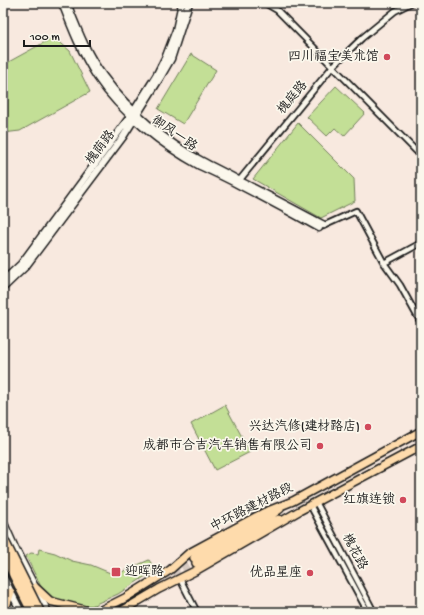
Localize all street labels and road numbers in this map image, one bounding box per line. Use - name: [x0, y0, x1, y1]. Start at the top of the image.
- street label: 槐庭路: [273, 77, 311, 118]
- street label: 御风一路: [148, 112, 200, 155]
- street label: 槐荫路: [82, 127, 119, 168]
- street label: 中环路建材路段: [207, 479, 296, 535]
- street label: 槐花路: [338, 530, 372, 573]

